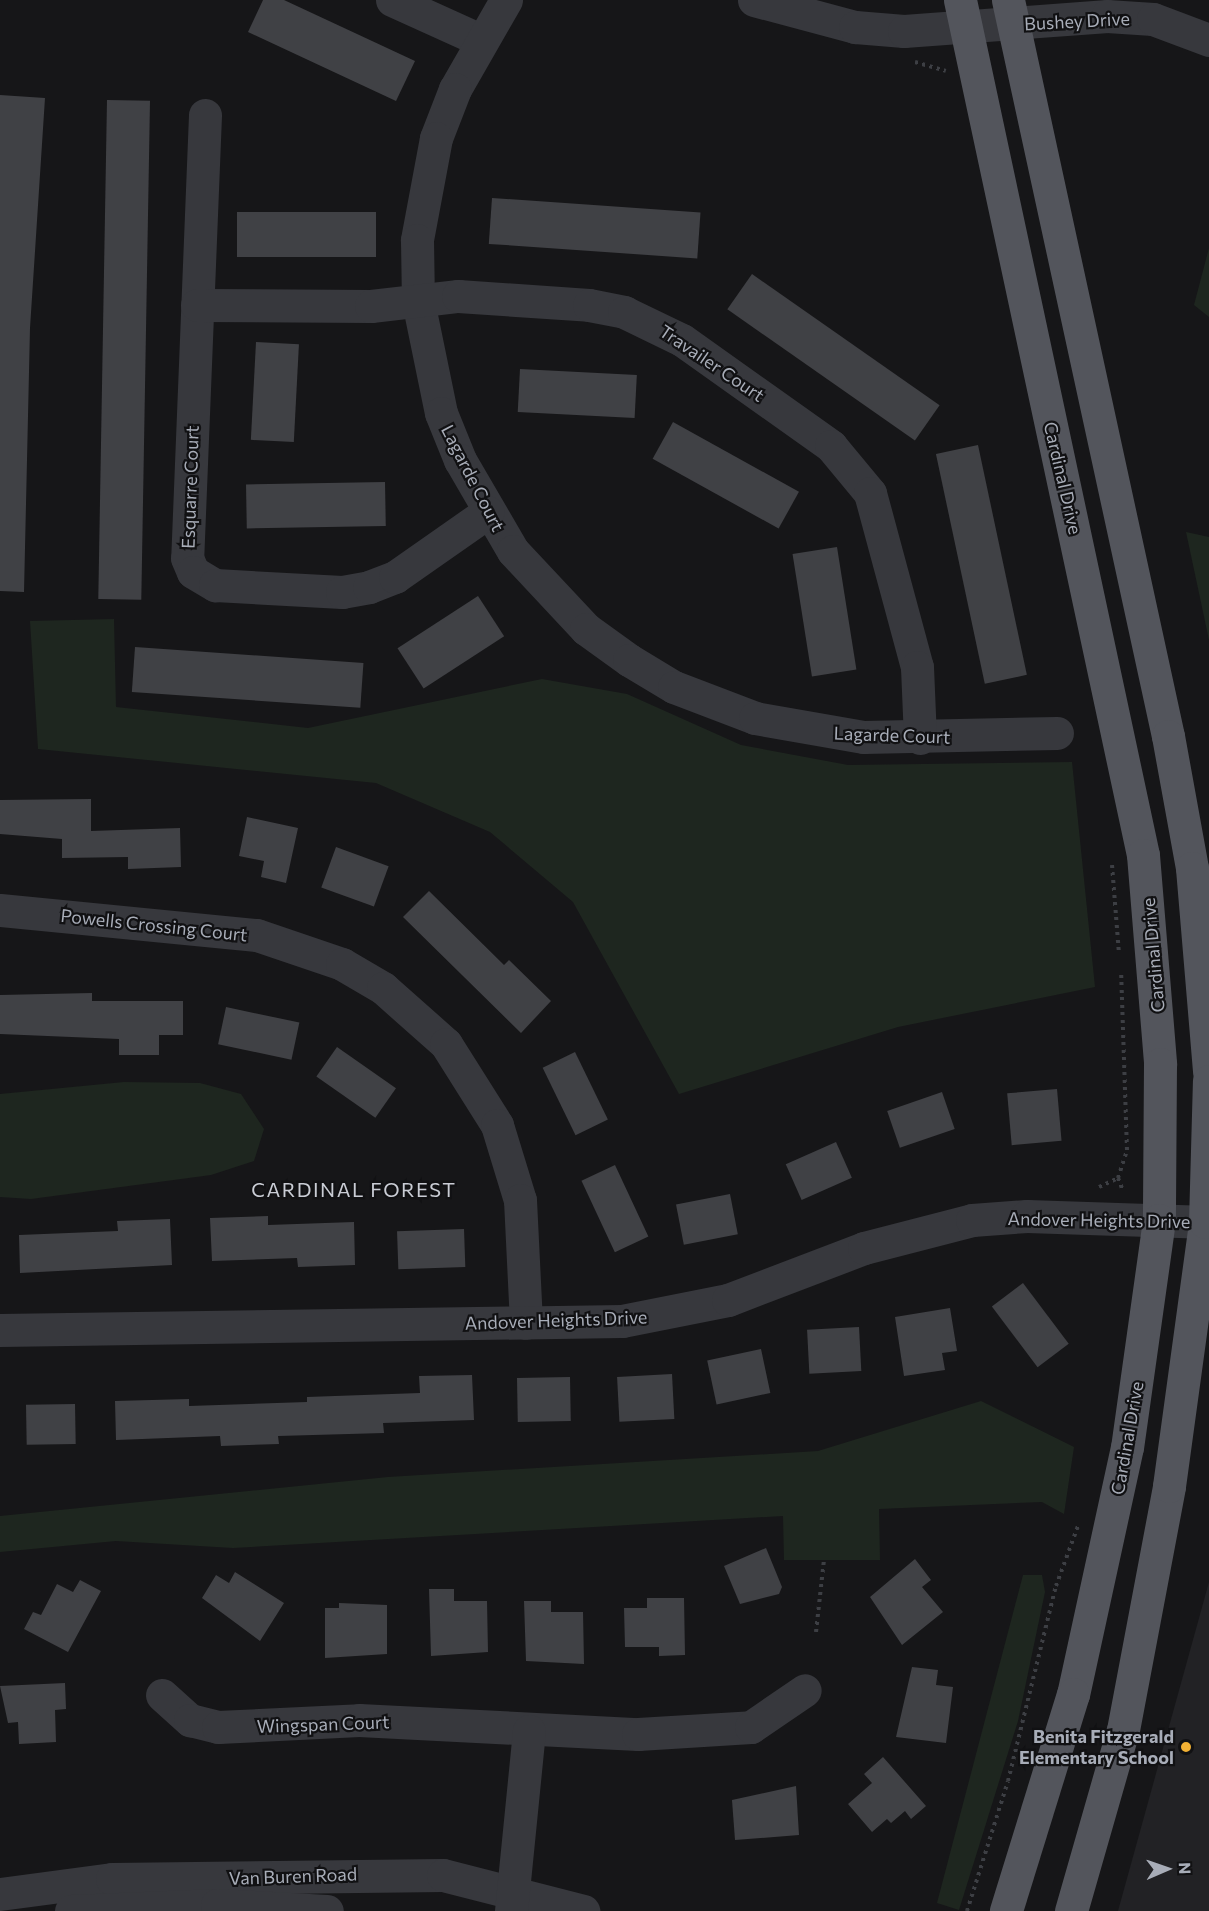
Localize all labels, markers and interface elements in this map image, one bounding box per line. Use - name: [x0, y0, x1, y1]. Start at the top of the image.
- street label: Bushey Drive: [1024, 7, 1130, 35]
- street label: Travailer Court: [655, 320, 769, 406]
- street label: Cardinal Drive: [1040, 420, 1086, 536]
- street label: Lagarde Court: [437, 421, 509, 535]
- street label: Esquarre Court: [177, 425, 203, 549]
- street label: Lagarde Court: [833, 722, 951, 748]
- street label: Cardinal Drive: [1137, 897, 1169, 1013]
- street label: Powells Crossing Court: [59, 904, 249, 946]
- district label: CARDINAL FOREST: [251, 1177, 457, 1201]
- street label: Andover Heights Drive: [1007, 1208, 1191, 1232]
- street label: Andover Heights Drive: [464, 1306, 648, 1334]
- street label: Cardinal Drive: [1106, 1380, 1148, 1496]
- street label: Wingspan Court: [256, 1711, 390, 1737]
- place label: Benita Fitzgerald Elementary School: [1019, 1726, 1174, 1768]
- marker: Benita Fitzgerald Elementary School: [1179, 1740, 1193, 1754]
- north arrow: [1137, 1839, 1197, 1899]
- text: N: [1176, 1862, 1195, 1875]
- street label: Van Buren Road: [228, 1863, 358, 1889]

